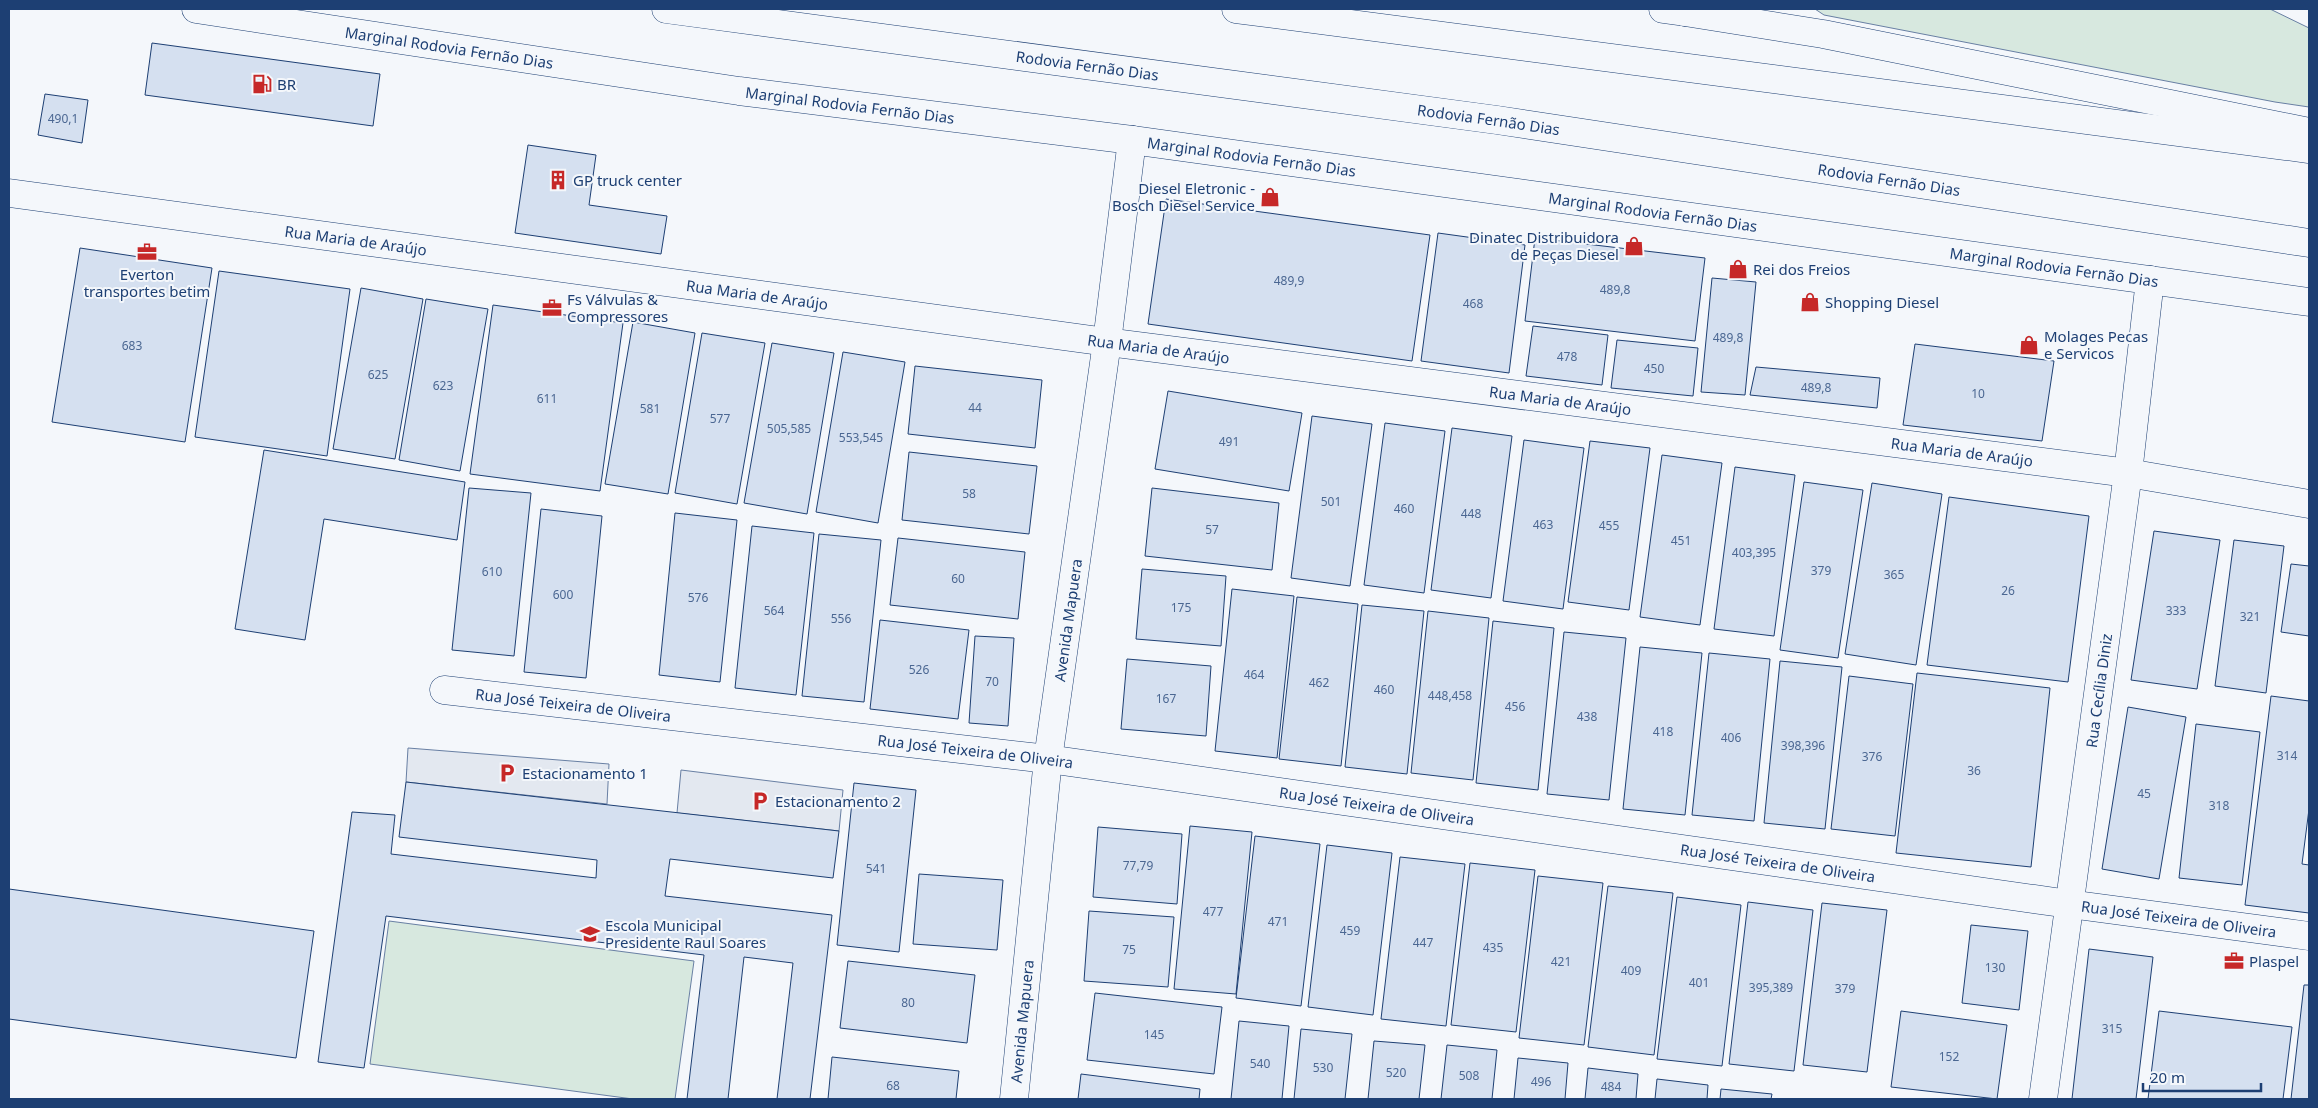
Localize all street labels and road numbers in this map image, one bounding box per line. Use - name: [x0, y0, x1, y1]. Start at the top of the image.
- street label: Marginal Rodovia Fernão Dias: [344, 22, 555, 73]
- street label: Rodovia Fernão Dias: [1015, 46, 1160, 85]
- street label: Marginal Rodovia Fernão Dias: [744, 82, 956, 128]
- street label: Rodovia Fernão Dias: [1416, 99, 1561, 139]
- street label: Marginal Rodovia Fernão Dias: [1146, 132, 1357, 181]
- street label: Rodovia Fernão Dias: [1817, 159, 1962, 200]
- street label: Marginal Rodovia Fernão Dias: [1547, 187, 1759, 236]
- street label: Rua Maria de Araújo: [284, 221, 428, 260]
- street label: Marginal Rodovia Fernão Dias: [1948, 243, 2160, 291]
- street label: Rua Maria de Araújo: [685, 275, 829, 314]
- street label: Rua Maria de Araújo: [1086, 329, 1231, 368]
- street label: Rua Maria de Araújo: [1488, 381, 1632, 419]
- street label: Rua Maria de Araújo: [1890, 433, 2034, 471]
- street label: Avenida Mapuera: [1049, 557, 1086, 683]
- street label: Rua Cecília Diniz: [2081, 632, 2116, 749]
- street label: Rua José Teixeira de Oliveira: [474, 684, 672, 726]
- street label: Rua José Teixeira de Oliveira: [877, 730, 1075, 772]
- street label: Rua José Teixeira de Oliveira: [1278, 782, 1476, 829]
- street label: Rua José Teixeira de Oliveira: [1679, 839, 1877, 886]
- street label: Rua José Teixeira de Oliveira: [2080, 896, 2278, 942]
- street label: Avenida Mapuera: [1006, 959, 1038, 1084]

